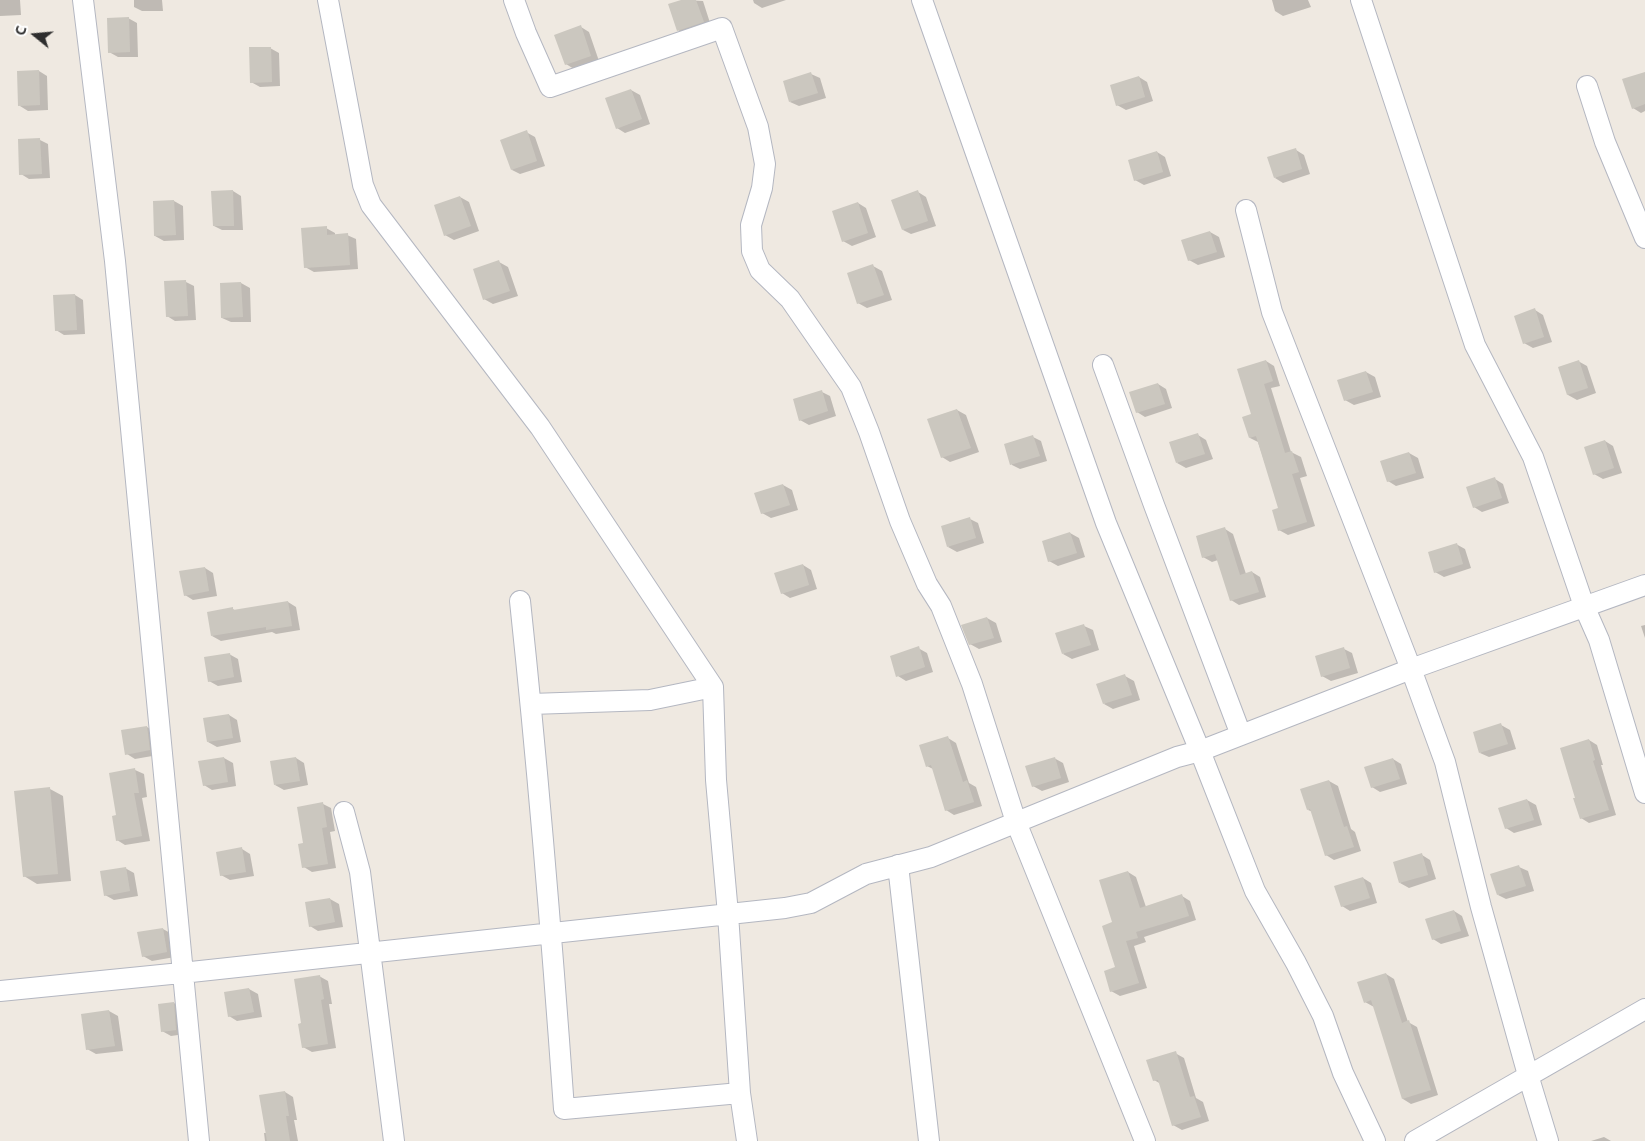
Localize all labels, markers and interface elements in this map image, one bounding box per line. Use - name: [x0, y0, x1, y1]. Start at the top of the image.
- north arrow: [10, 10, 60, 60]
- text: С: [12, 24, 30, 37]

